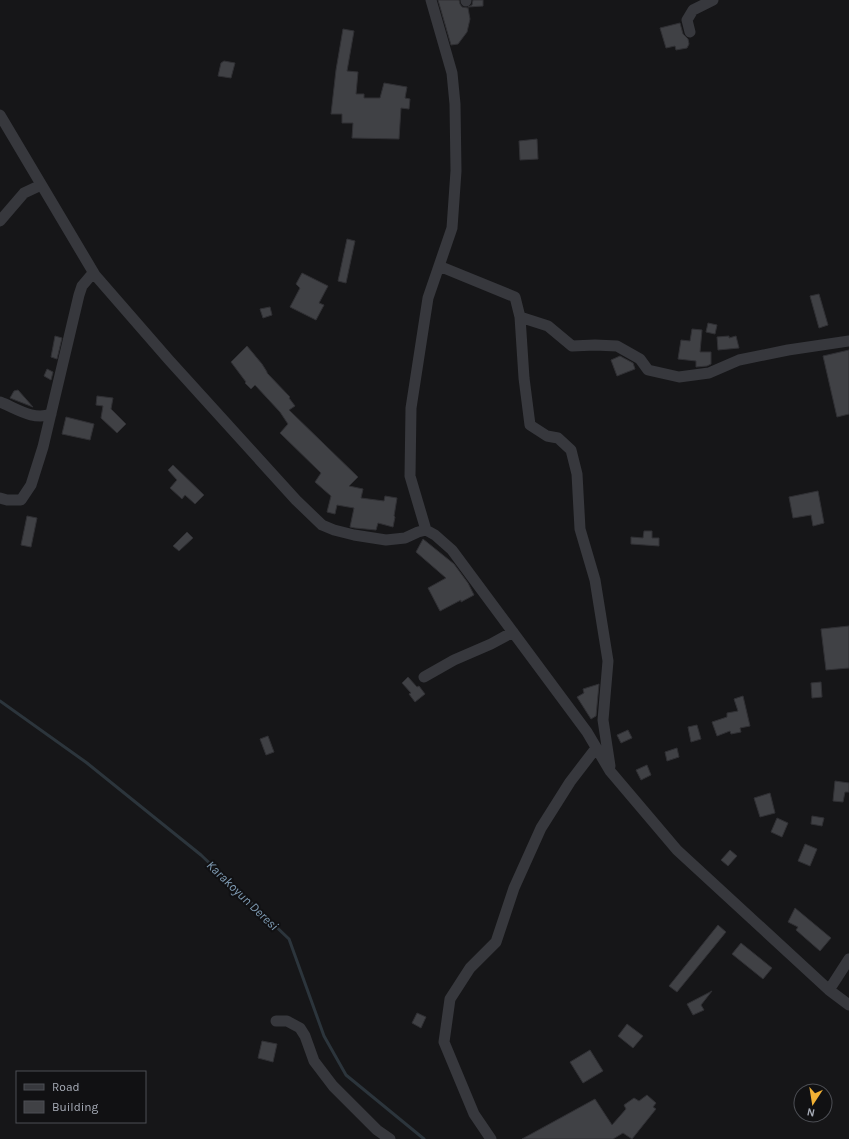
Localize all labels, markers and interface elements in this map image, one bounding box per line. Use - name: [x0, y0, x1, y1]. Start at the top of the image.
- water label: Karakoyun Deresi: [204, 857, 282, 934]
- legend: [16, 1071, 146, 1123]
- text: Road: [52, 1080, 80, 1094]
- north arrow: [793, 1083, 833, 1123]
- text: Building: [52, 1100, 99, 1114]
- text: N: [806, 1105, 816, 1119]

